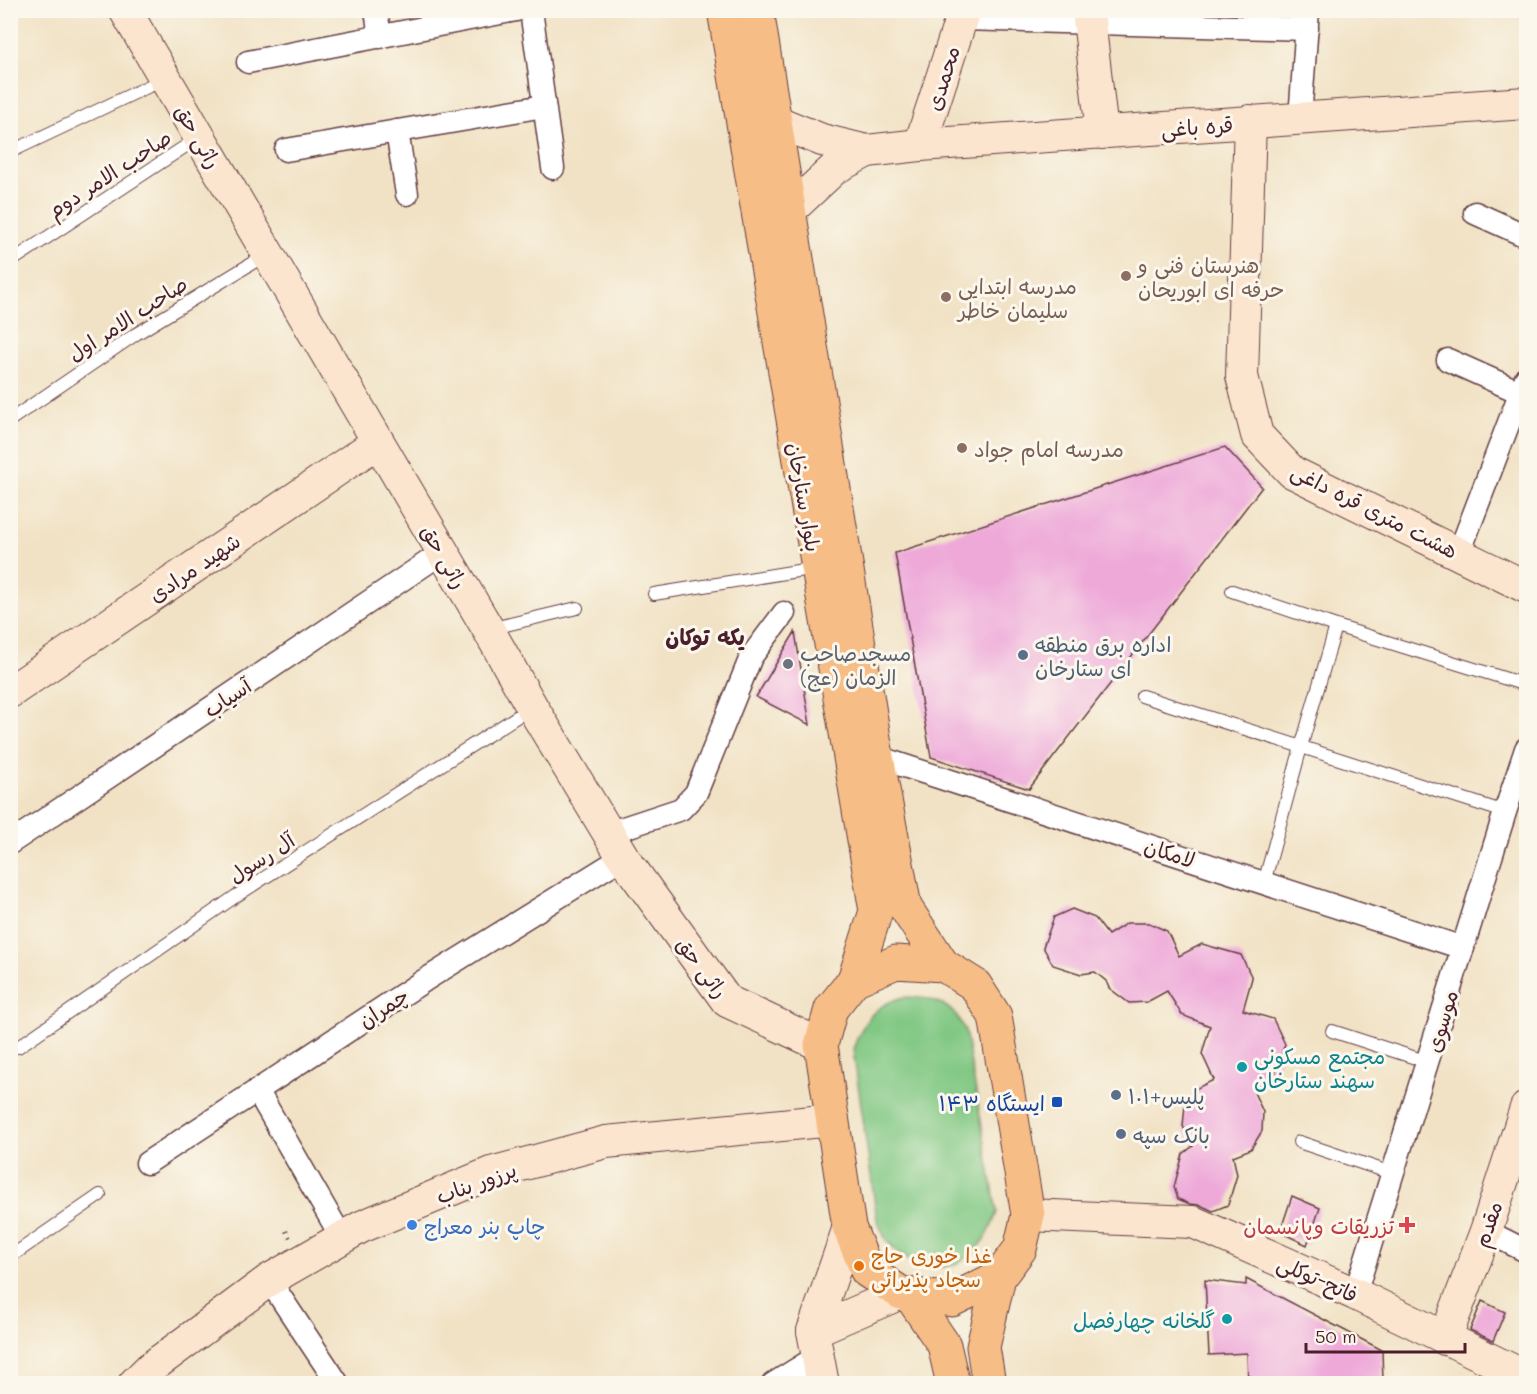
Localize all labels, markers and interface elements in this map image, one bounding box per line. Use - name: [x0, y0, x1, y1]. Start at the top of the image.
- street label: محمدی: [919, 42, 965, 114]
- street label: راثی حق: [168, 99, 228, 174]
- street label: قره باغی: [1160, 110, 1234, 144]
- street label: صاحب الامر دوم: [42, 123, 178, 226]
- place label: هنرستان فنی و حرفه ای ابوریحان: [1136, 251, 1285, 303]
- street label: صاحب الامر اول: [62, 269, 192, 368]
- marker: هنرستان فنی و حرفه ای ابوریحان: [1119, 269, 1133, 283]
- place label: مدرسه ابتدایی سلیمان خاطر: [956, 272, 1077, 323]
- marker: مدرسه ابتدایی سلیمان خاطر: [939, 290, 953, 304]
- place label: مدرسه امام جواد: [974, 435, 1124, 466]
- street label: بلوار ستارخان: [781, 440, 828, 554]
- marker: مدرسه امام جواد: [955, 441, 969, 455]
- street label: هشت متری قره داغی: [1286, 456, 1463, 565]
- street label: راثی حق: [414, 519, 474, 594]
- street label: شهید مرادی: [143, 526, 245, 608]
- district label: یکه توکان: [665, 622, 745, 651]
- place label: اداره برق منطقه ای ستارخان: [1035, 630, 1172, 681]
- place label: مسجدصاحب الزمان (عج): [800, 639, 911, 692]
- marker: اداره برق منطقه ای ستارخان: [1016, 648, 1030, 662]
- marker: مسجدصاحب الزمان (عج): [781, 657, 795, 671]
- street label: آسیاب: [198, 671, 257, 724]
- street label: آل رسول: [223, 825, 300, 889]
- street label: لامکان: [1141, 831, 1199, 873]
- street label: راثی حق: [670, 931, 735, 1004]
- street label: چمران: [353, 981, 414, 1034]
- street label: موسوی: [1419, 986, 1464, 1056]
- place label: مجتمع مسکونی سهند ستارخان: [1254, 1042, 1385, 1093]
- marker: مجتمع مسکونی سهند ستارخان: [1235, 1060, 1249, 1074]
- place label: پلیس+۱۰۱: [1128, 1082, 1205, 1110]
- marker: پلیس+۱۰۱: [1109, 1088, 1123, 1102]
- place label: ایستگاه ۱۴۳: [939, 1089, 1045, 1116]
- marker: ایستگاه ۱۴۳: [1050, 1095, 1064, 1109]
- place label: بانک سپه: [1133, 1121, 1210, 1149]
- marker: بانک سپه: [1114, 1127, 1128, 1141]
- street label: پرزور بناب: [432, 1155, 520, 1210]
- street label: مقدم: [1467, 1197, 1511, 1252]
- place label: چاپ بنر معراج: [424, 1212, 545, 1241]
- place label: تزریقات وپانسمان: [1243, 1212, 1395, 1240]
- marker: تزریقات وپانسمان: [1398, 1216, 1416, 1234]
- marker: چاپ بنر معراج: [405, 1218, 419, 1232]
- place label: غذا خوری حاج سجاد پذیرائی: [871, 1241, 992, 1294]
- street label: فاتح-توکلی: [1273, 1248, 1362, 1310]
- marker: غذا خوری حاج سجاد پذیرائی: [852, 1259, 866, 1273]
- place label: گلخانه چهارفصل: [1073, 1306, 1215, 1334]
- marker: گلخانه چهارفصل: [1220, 1312, 1234, 1326]
- scale bar: [1306, 1316, 1465, 1354]
- text: 50 m: [1315, 1324, 1357, 1348]

